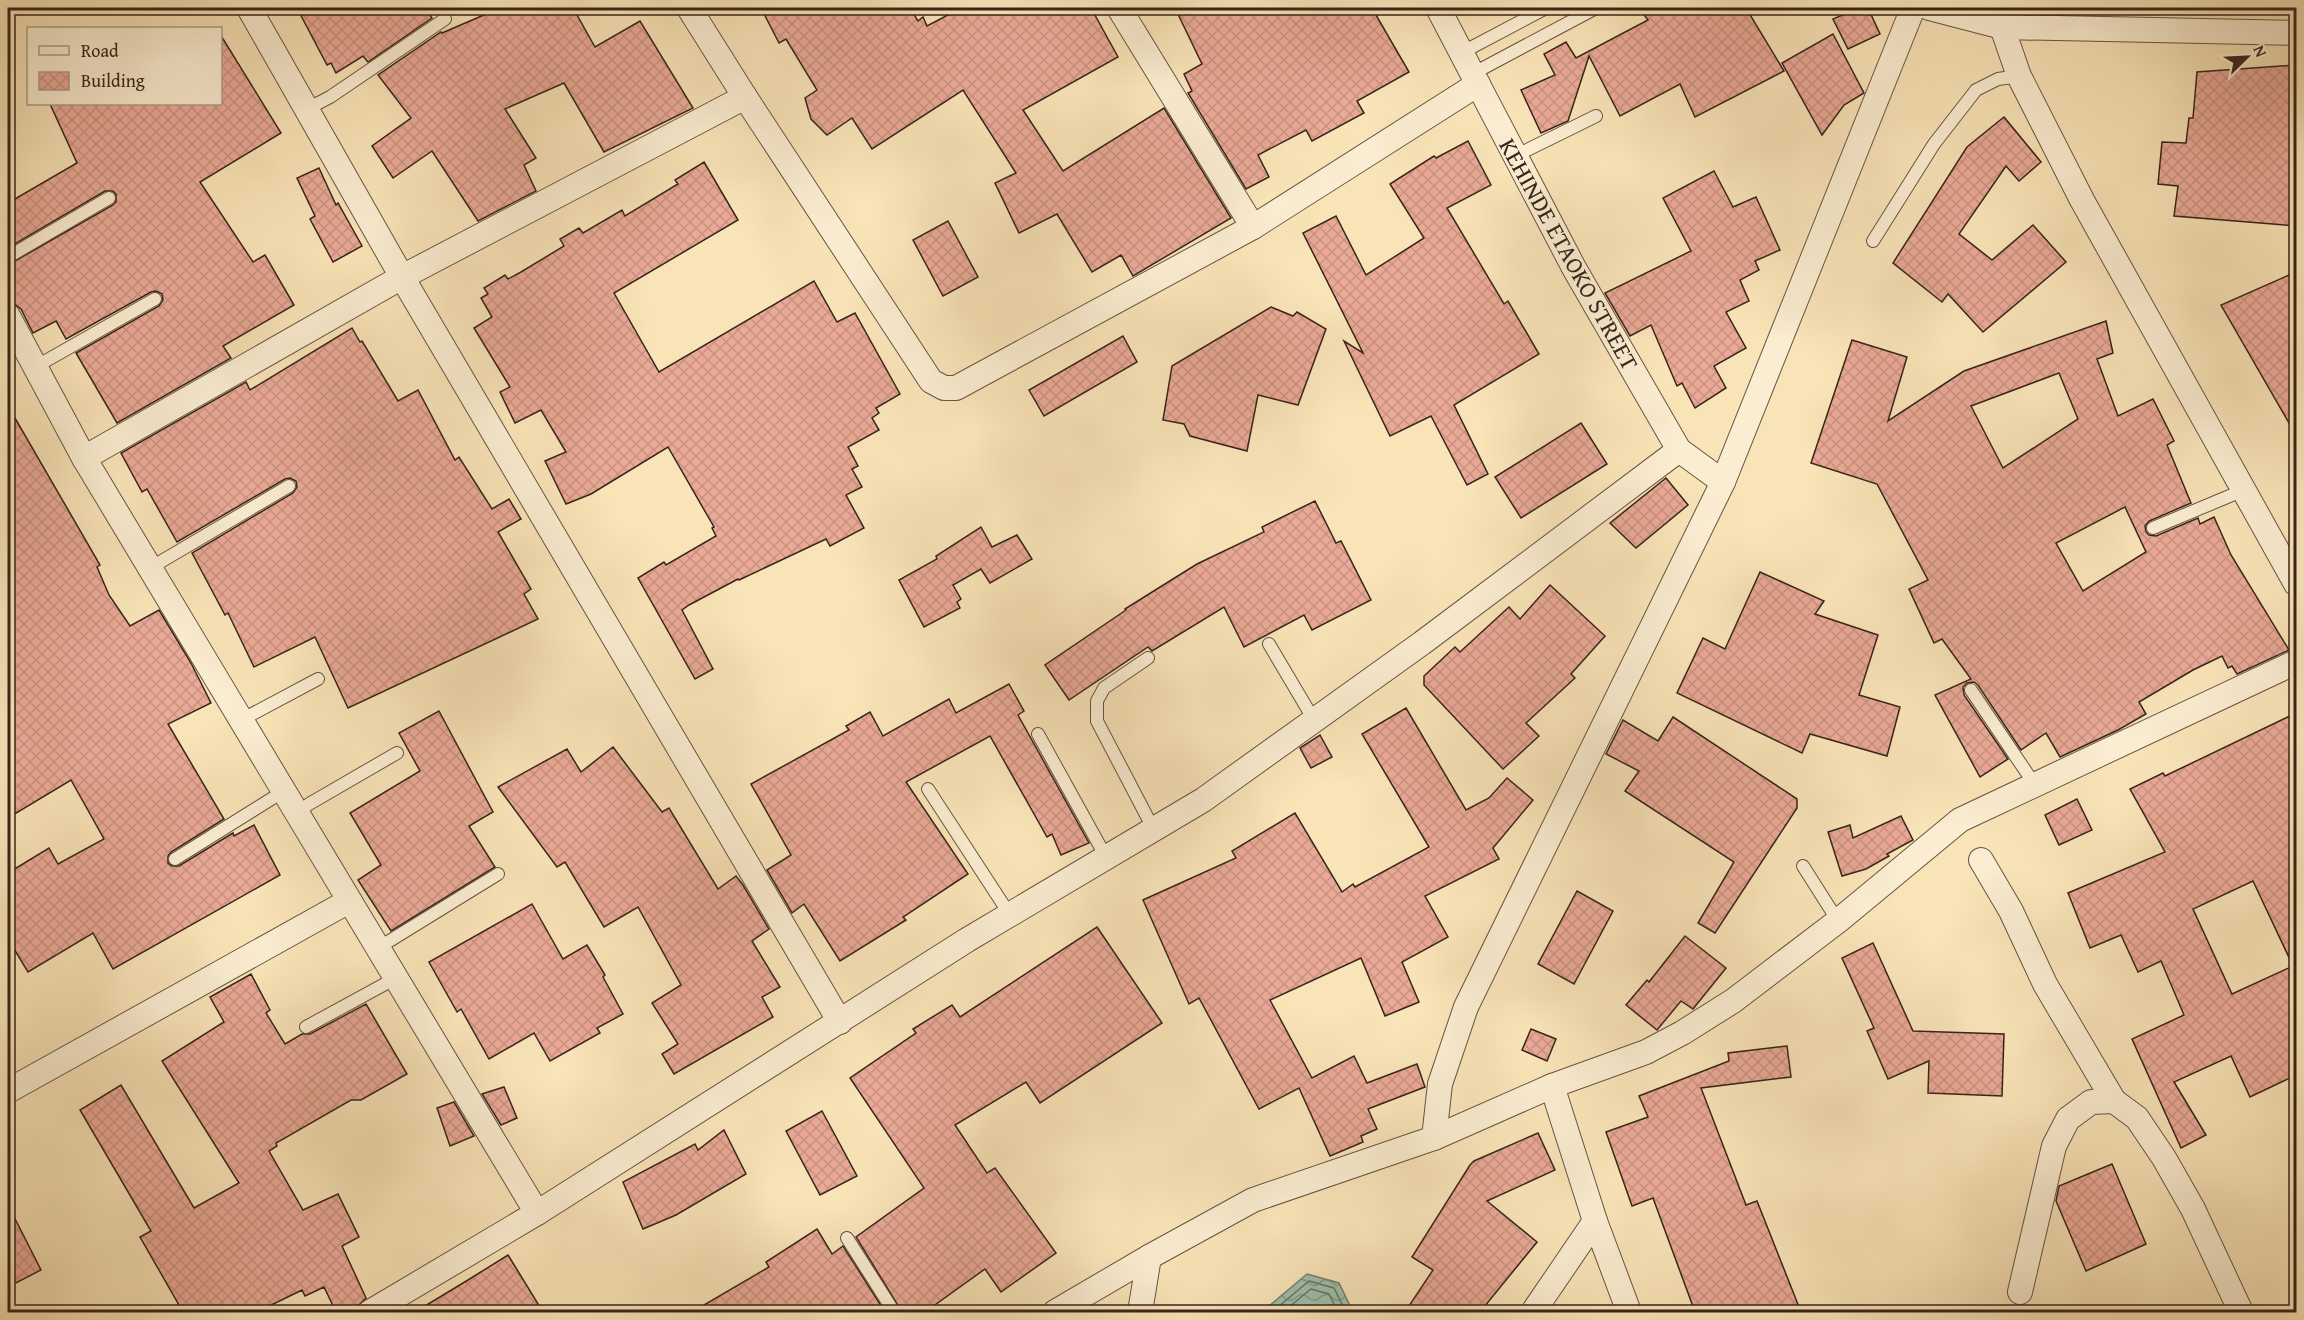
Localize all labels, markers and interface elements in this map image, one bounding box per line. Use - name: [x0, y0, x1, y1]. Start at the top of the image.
- legend: [27, 27, 222, 105]
- north arrow: [2217, 27, 2277, 87]
- text: Road: [81, 37, 119, 64]
- text: N: [2248, 41, 2274, 61]
- text: Building: [81, 67, 145, 94]
- street label: KEHINDE ETAOKO STREET: [1491, 132, 1647, 376]

